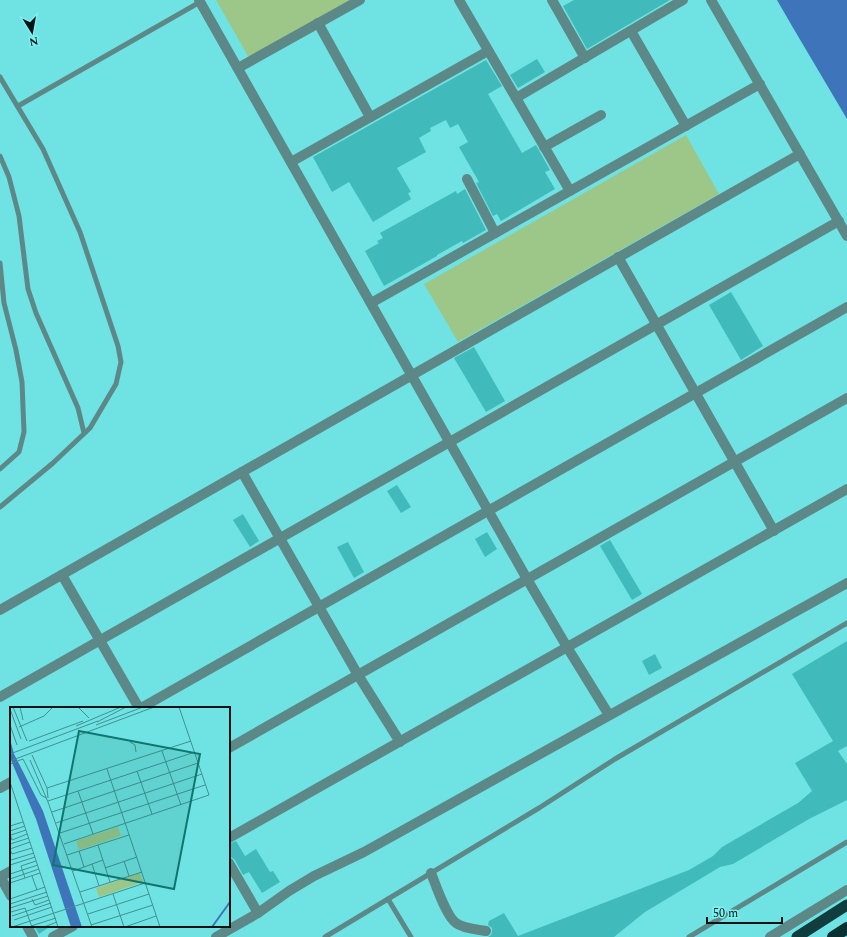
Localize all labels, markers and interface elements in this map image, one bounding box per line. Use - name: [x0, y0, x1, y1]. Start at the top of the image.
- north arrow: [12, 12, 52, 52]
- text: N: [28, 32, 40, 51]
- inset map: [10, 707, 230, 927]
- scale bar: [707, 899, 782, 925]
- text: 50 m: [713, 904, 738, 923]

